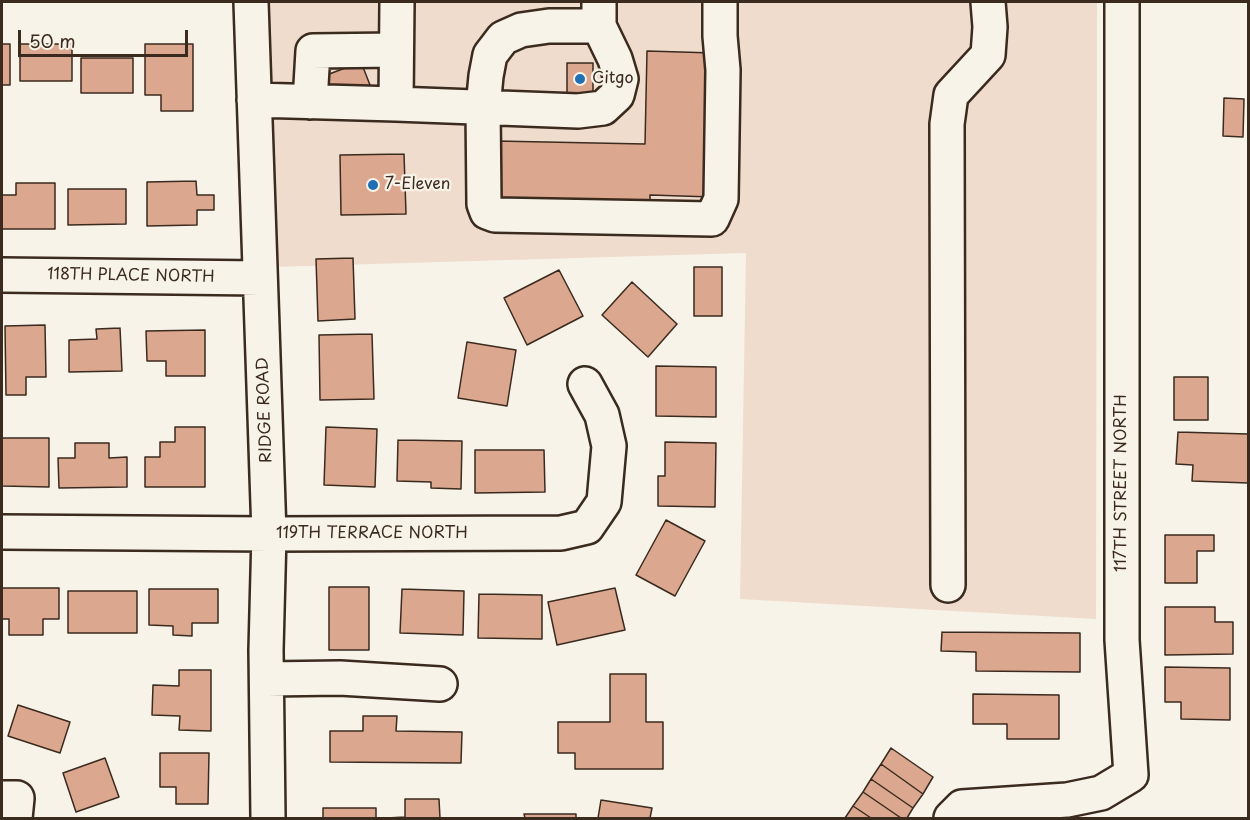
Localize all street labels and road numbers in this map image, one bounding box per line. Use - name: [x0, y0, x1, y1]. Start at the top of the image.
- street label: 118TH PLACE NORTH: [47, 265, 215, 287]
- street label: RIDGE ROAD: [254, 357, 276, 463]
- street label: 117TH STREET NORTH: [1112, 394, 1132, 572]
- street label: 119TH TERRACE NORTH: [276, 524, 468, 544]

